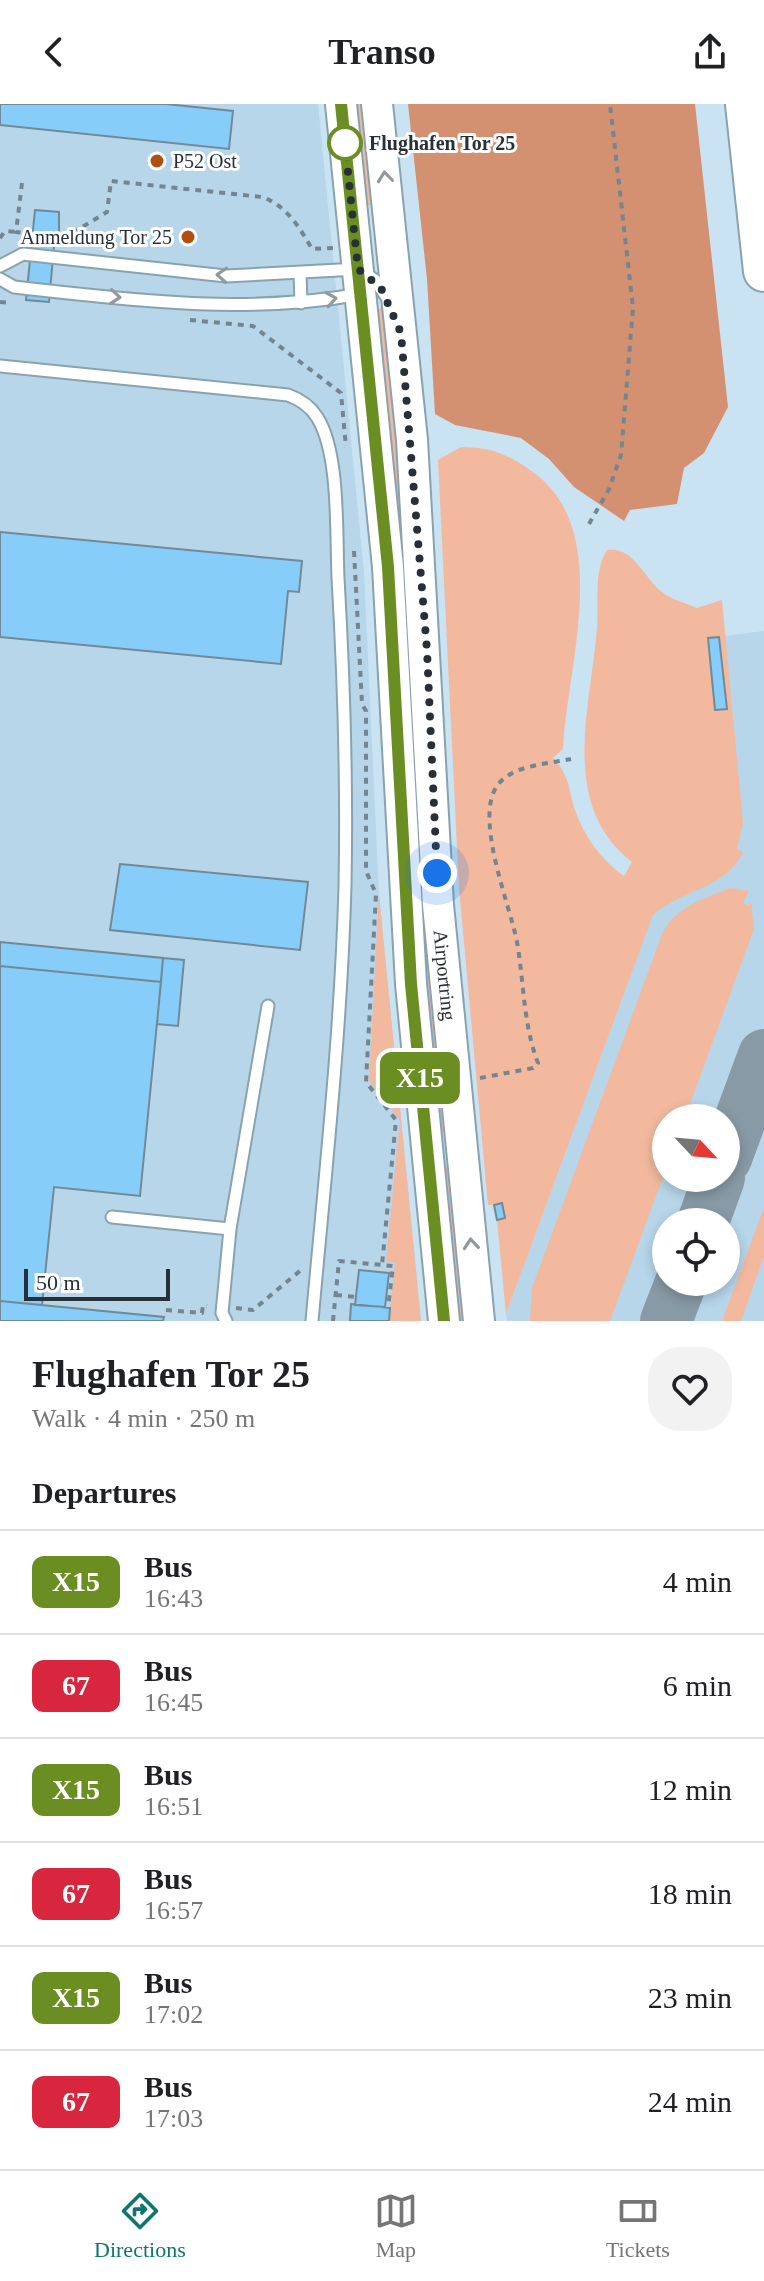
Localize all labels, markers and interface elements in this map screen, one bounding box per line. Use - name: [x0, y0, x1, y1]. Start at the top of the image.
- icon: back: [32, 30, 76, 74]
- icon: share: [688, 30, 732, 74]
- text: Transo: [328, 32, 436, 72]
- marker: Flughafen Tor 25: [328, 126, 362, 160]
- place label: Flughafen Tor 25: [369, 132, 515, 155]
- place label: P52 Ost: [173, 150, 237, 172]
- marker: P52 Ost: [148, 152, 166, 170]
- one-way arrow: [376, 170, 393, 183]
- place label: Anmeldung Tor 25: [20, 226, 172, 249]
- marker: Anmeldung Tor 25: [179, 228, 197, 246]
- one-way arrow: [215, 267, 228, 284]
- one-way arrow: [109, 288, 122, 305]
- one-way arrow: [324, 291, 337, 308]
- your location: [417, 853, 457, 893]
- street label: Airportring: [429, 929, 460, 1022]
- line badge: X15: [374, 1052, 466, 1104]
- text: X15: [396, 1062, 444, 1093]
- north arrow: [652, 1104, 740, 1192]
- map controls: [652, 1104, 740, 1296]
- button: locate: [652, 1208, 740, 1296]
- one-way arrow: [463, 1237, 480, 1250]
- scale bar: [24, 1265, 170, 1301]
- text: 50 m: [36, 1270, 81, 1295]
- button: heart: [648, 1347, 732, 1431]
- text: Flughafen Tor 25: [32, 1353, 310, 1395]
- text: Walk · 4 min · 250 m: [32, 1404, 255, 1433]
- text: Departures: [32, 1476, 176, 1509]
- text: Bus: [144, 1550, 192, 1583]
- text: 4 min: [663, 1565, 732, 1598]
- text: X15: [52, 1566, 100, 1597]
- text: 16:43: [144, 1584, 203, 1613]
- text: Bus: [144, 1654, 192, 1687]
- text: 6 min: [663, 1669, 732, 1702]
- text: 67: [62, 1670, 90, 1701]
- text: 16:45: [144, 1688, 203, 1717]
- text: Bus: [144, 1758, 192, 1791]
- text: 12 min: [648, 1773, 732, 1806]
- text: X15: [52, 1774, 100, 1805]
- text: 16:51: [144, 1792, 203, 1821]
- text: Bus: [144, 1862, 192, 1895]
- text: 18 min: [648, 1877, 732, 1910]
- text: 67: [62, 1878, 90, 1909]
- text: 16:57: [144, 1896, 203, 1925]
- text: Bus: [144, 1966, 192, 1999]
- text: 23 min: [648, 1981, 732, 2014]
- text: X15: [52, 1982, 100, 2013]
- text: 17:02: [144, 2000, 203, 2029]
- text: Bus: [144, 2070, 192, 2103]
- text: 24 min: [648, 2085, 732, 2118]
- text: 67: [62, 2086, 90, 2117]
- text: 17:03: [144, 2104, 203, 2133]
- tab: Directions: [94, 2189, 186, 2263]
- tab: Map: [374, 2189, 418, 2263]
- tab: Tickets: [606, 2189, 670, 2263]

